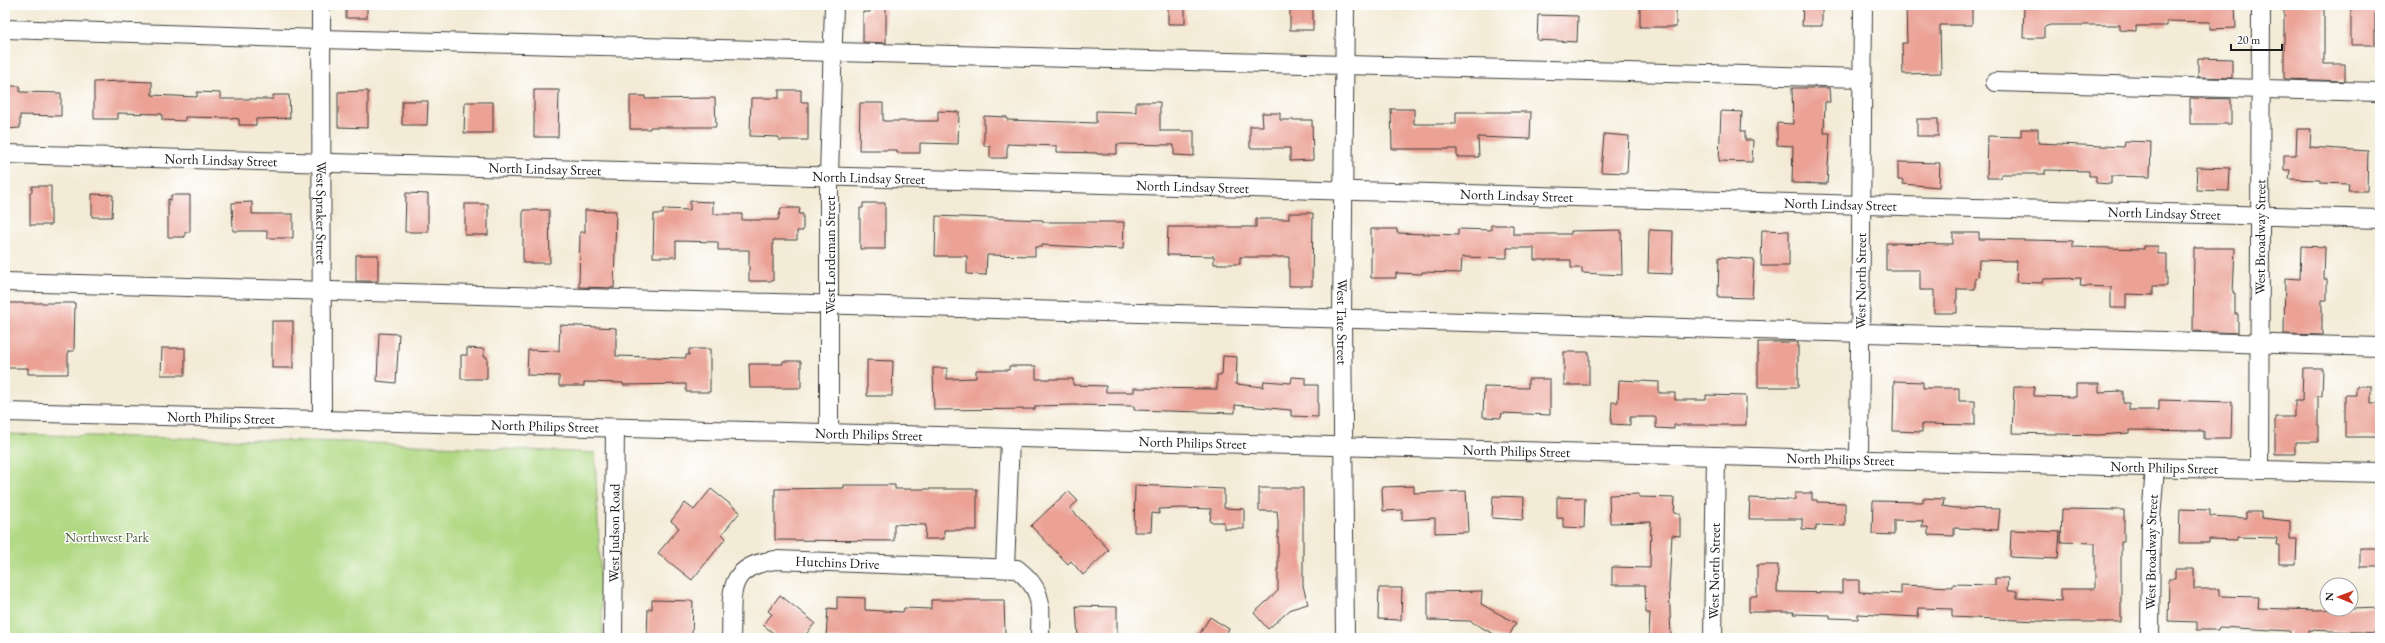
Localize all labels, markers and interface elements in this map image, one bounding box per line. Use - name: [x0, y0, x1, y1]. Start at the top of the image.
- scale bar: [2231, 26, 2282, 52]
- text: 20 m: [2237, 32, 2261, 48]
- street label: North Lindsay Street: [164, 149, 278, 170]
- street label: North Lindsay Street: [488, 158, 602, 179]
- street label: West Spraker Street: [312, 161, 331, 265]
- street label: North Lindsay Street: [812, 167, 926, 188]
- street label: North Lindsay Street: [1136, 176, 1250, 197]
- street label: West Broadway Street: [2251, 179, 2269, 295]
- street label: North Lindsay Street: [1460, 185, 1574, 206]
- street label: North Lindsay Street: [1784, 194, 1898, 215]
- street label: West Lordeman Street: [821, 195, 839, 314]
- street label: North Lindsay Street: [2107, 203, 2222, 224]
- street label: West North Street: [1851, 232, 1870, 329]
- street label: West Tate Street: [1333, 279, 1351, 365]
- street label: North Philips Street: [167, 407, 276, 428]
- street label: North Philips Street: [491, 415, 600, 436]
- street label: North Philips Street: [815, 424, 923, 445]
- street label: North Philips Street: [1138, 432, 1247, 453]
- street label: North Philips Street: [1462, 440, 1571, 461]
- street label: North Philips Street: [1786, 449, 1895, 470]
- street label: North Philips Street: [2110, 457, 2219, 478]
- street label: West Judson Road: [605, 483, 623, 583]
- street label: West Broadway Street: [2141, 493, 2162, 610]
- street label: West North Street: [1704, 522, 1724, 619]
- park label: Northwest Park: [65, 528, 150, 546]
- street label: Hutchins Drive: [795, 552, 880, 573]
- north arrow: [2319, 577, 2359, 617]
- text: N: [2322, 592, 2336, 601]

